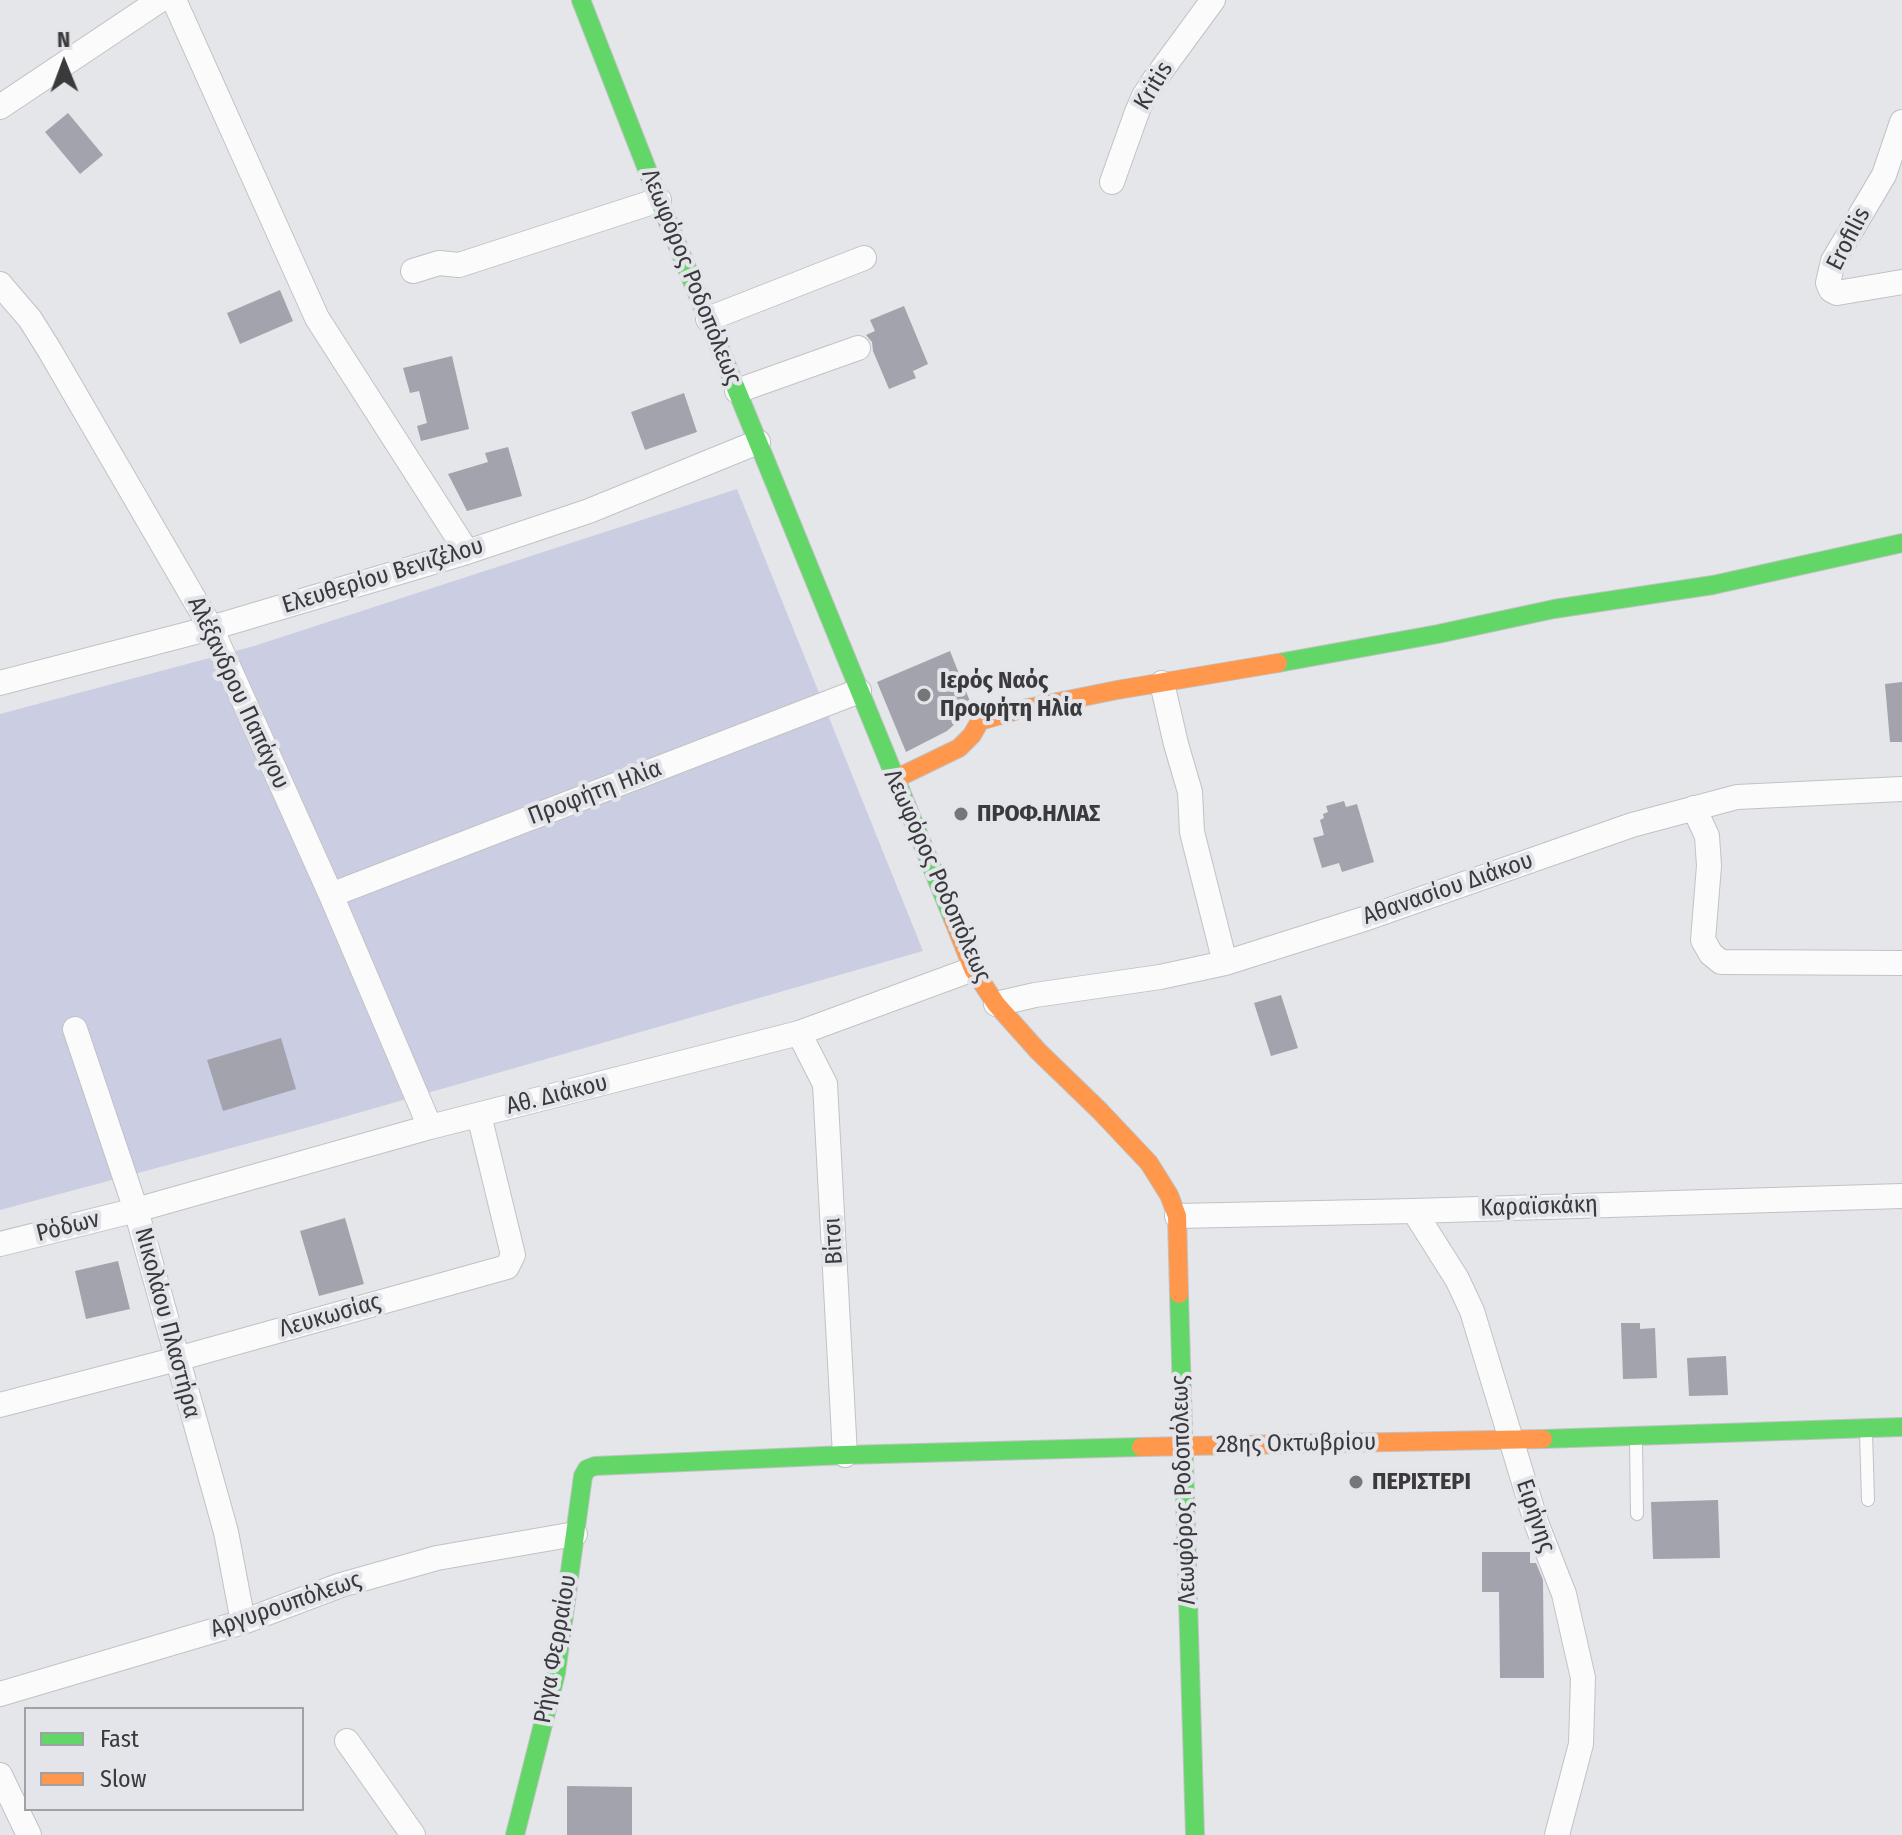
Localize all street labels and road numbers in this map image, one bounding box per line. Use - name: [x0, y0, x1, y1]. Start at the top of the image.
- street label: Kritis: [1128, 57, 1180, 115]
- street label: Λεωφόρος Ροδοπόλεως: [635, 165, 747, 389]
- street label: Erofilis: [1821, 203, 1877, 275]
- street label: Ελευθερίου Βενιζέλου: [279, 532, 487, 620]
- street label: Αλέξανδρου Παπάγου: [181, 592, 295, 794]
- street label: Προφήτη Ηλία: [524, 754, 666, 832]
- street label: Λεωφόρος Ροδοπόλεως: [877, 765, 997, 987]
- street label: Αθανασίου Διάκου: [1359, 846, 1537, 932]
- street label: Αθ. Διάκου: [503, 1069, 611, 1121]
- street label: Καραϊσκάκη: [1480, 1191, 1598, 1223]
- street label: Ρόδων: [33, 1205, 103, 1249]
- street label: Βίτσι: [818, 1217, 850, 1265]
- street label: Νικολάου Πλαστήρα: [128, 1225, 206, 1421]
- street label: Λευκωσίας: [276, 1288, 384, 1344]
- street label: Λεωφόρος Ροδοπόλεως: [1166, 1375, 1202, 1605]
- street label: 28ης Οκτωβρίου: [1216, 1428, 1376, 1460]
- street label: Ειρήνης: [1509, 1476, 1561, 1556]
- street label: Αργυρουπόλεως: [207, 1566, 365, 1644]
- street label: Ρήγα Φερραίου: [529, 1573, 583, 1725]

